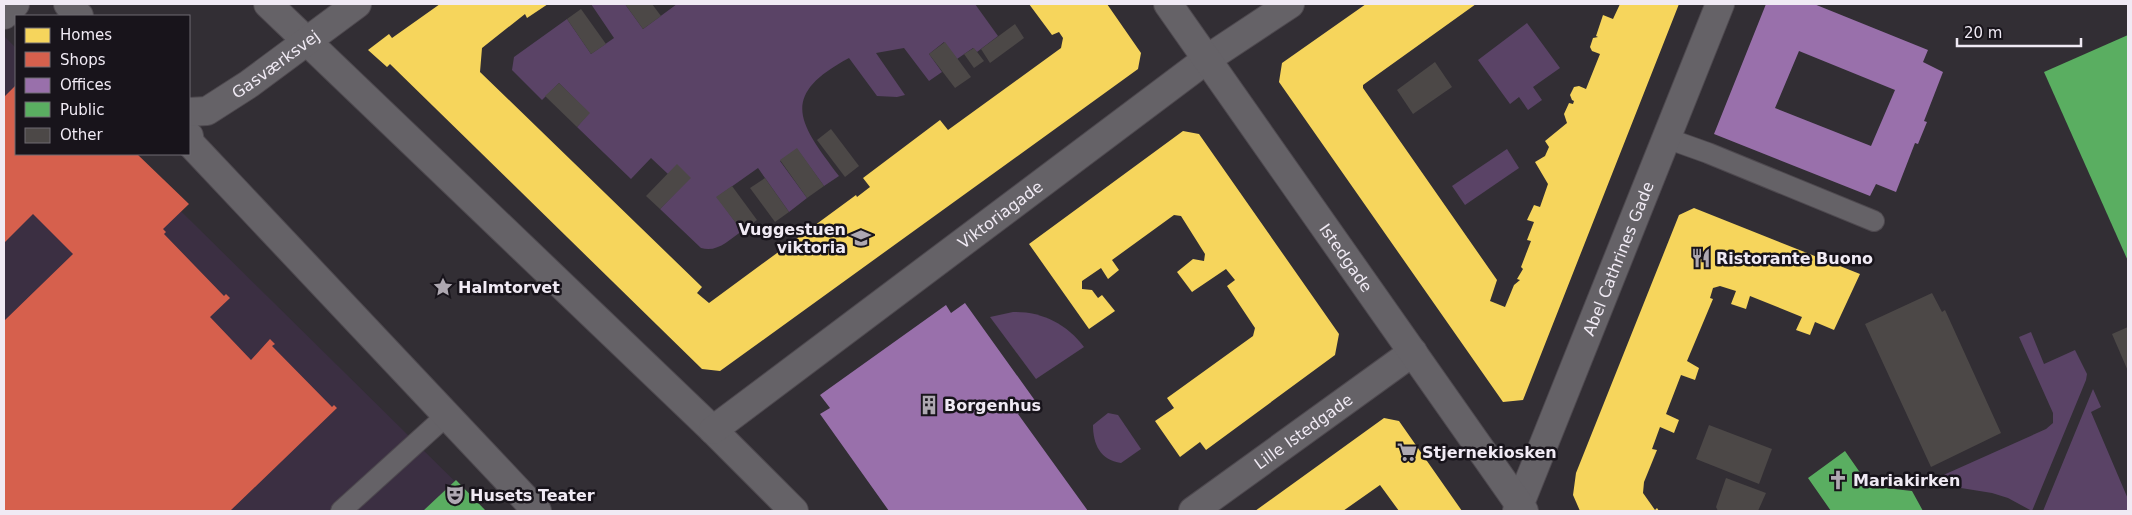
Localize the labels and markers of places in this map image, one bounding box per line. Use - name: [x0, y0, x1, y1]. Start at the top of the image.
- place label: Vuggestuen viktoria: [738, 220, 846, 257]
- school or university icon: Vuggestuen viktoria: [850, 227, 872, 249]
- restaurant icon: Ristorante Buono: [1690, 247, 1712, 269]
- place label: Ristorante Buono: [1716, 249, 1873, 268]
- place icon: Halmtorvet: [432, 276, 454, 298]
- place label: Halmtorvet: [458, 278, 560, 297]
- building icon: Borgenhus: [918, 394, 940, 416]
- place label: Borgenhus: [944, 396, 1041, 415]
- supermarket icon: Stjernekiosken: [1396, 441, 1418, 463]
- place label: Stjernekiosken: [1422, 443, 1557, 462]
- church icon: Mariakirken: [1827, 469, 1849, 491]
- place label: Mariakirken: [1853, 471, 1960, 490]
- theatre icon: Husets Teater: [444, 484, 466, 506]
- place label: Husets Teater: [470, 486, 595, 505]

